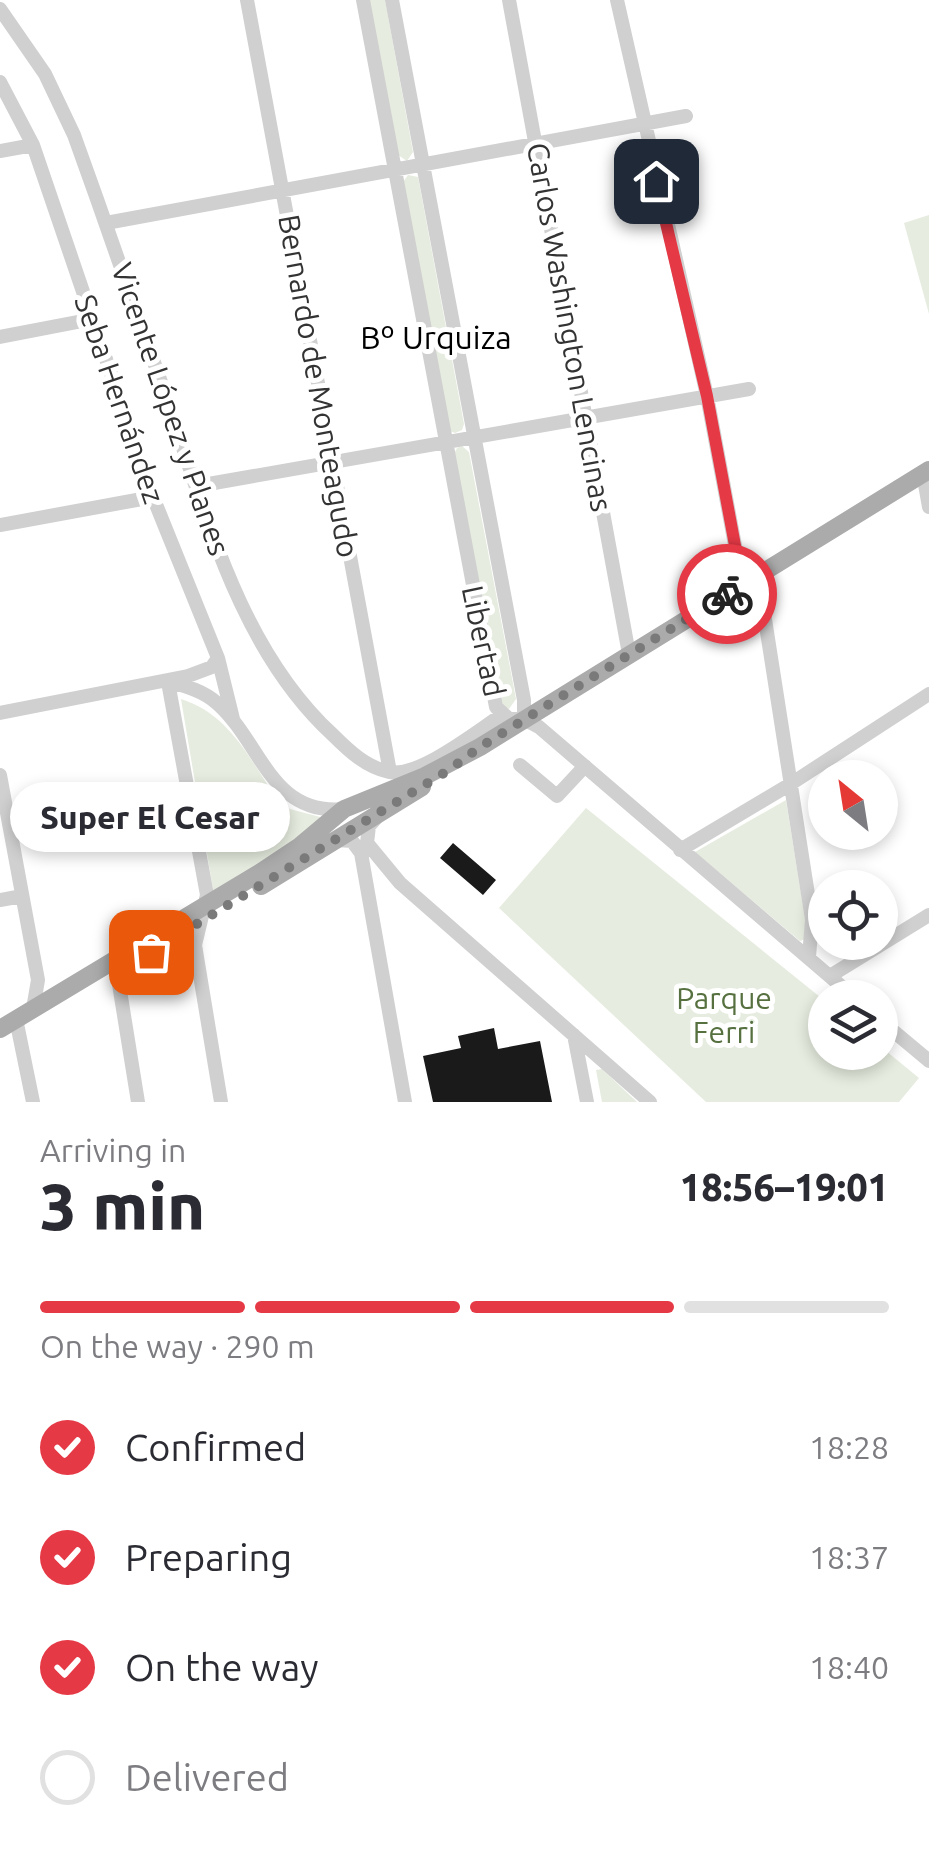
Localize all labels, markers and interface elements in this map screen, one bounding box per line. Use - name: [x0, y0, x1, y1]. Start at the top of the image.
- pin: [614, 139, 699, 224]
- street label: Carlos Washington Lencinas: [521, 140, 619, 514]
- icon: home: [629, 154, 684, 209]
- street label: Bernardo de Monteagudo: [272, 212, 366, 560]
- street label: Vicente López y Planes: [105, 258, 237, 560]
- street label: Seba Hernández: [68, 290, 172, 508]
- district label: Bº Urquiza: [360, 319, 512, 355]
- courier: [677, 544, 777, 644]
- icon: bike: [700, 567, 755, 622]
- street label: Libertad: [456, 582, 512, 700]
- north arrow: [808, 760, 898, 850]
- map controls: [808, 760, 898, 1070]
- callout: Super El Cesar: [11, 782, 291, 852]
- text: Super El Cesar: [40, 799, 260, 835]
- button: locate: [808, 870, 898, 960]
- pin: [109, 910, 194, 995]
- icon: bag: [124, 925, 179, 980]
- button: layers: [808, 980, 898, 1070]
- park label: Parque Ferri: [676, 981, 772, 1049]
- text: Arriving in: [40, 1132, 186, 1168]
- text: 18:56–19:01: [680, 1166, 889, 1208]
- text: 3 min: [40, 1169, 205, 1242]
- text: On the way · 290 m: [40, 1328, 315, 1364]
- icon: check: [40, 1420, 95, 1475]
- text: Confirmed: [125, 1426, 306, 1468]
- text: 18:28: [809, 1429, 889, 1465]
- icon: check: [40, 1530, 95, 1585]
- text: Preparing: [125, 1536, 292, 1578]
- text: 18:37: [809, 1539, 889, 1575]
- icon: check: [40, 1640, 95, 1695]
- text: On the way: [125, 1646, 318, 1688]
- text: 18:40: [809, 1649, 889, 1685]
- text: Delivered: [125, 1756, 289, 1798]

